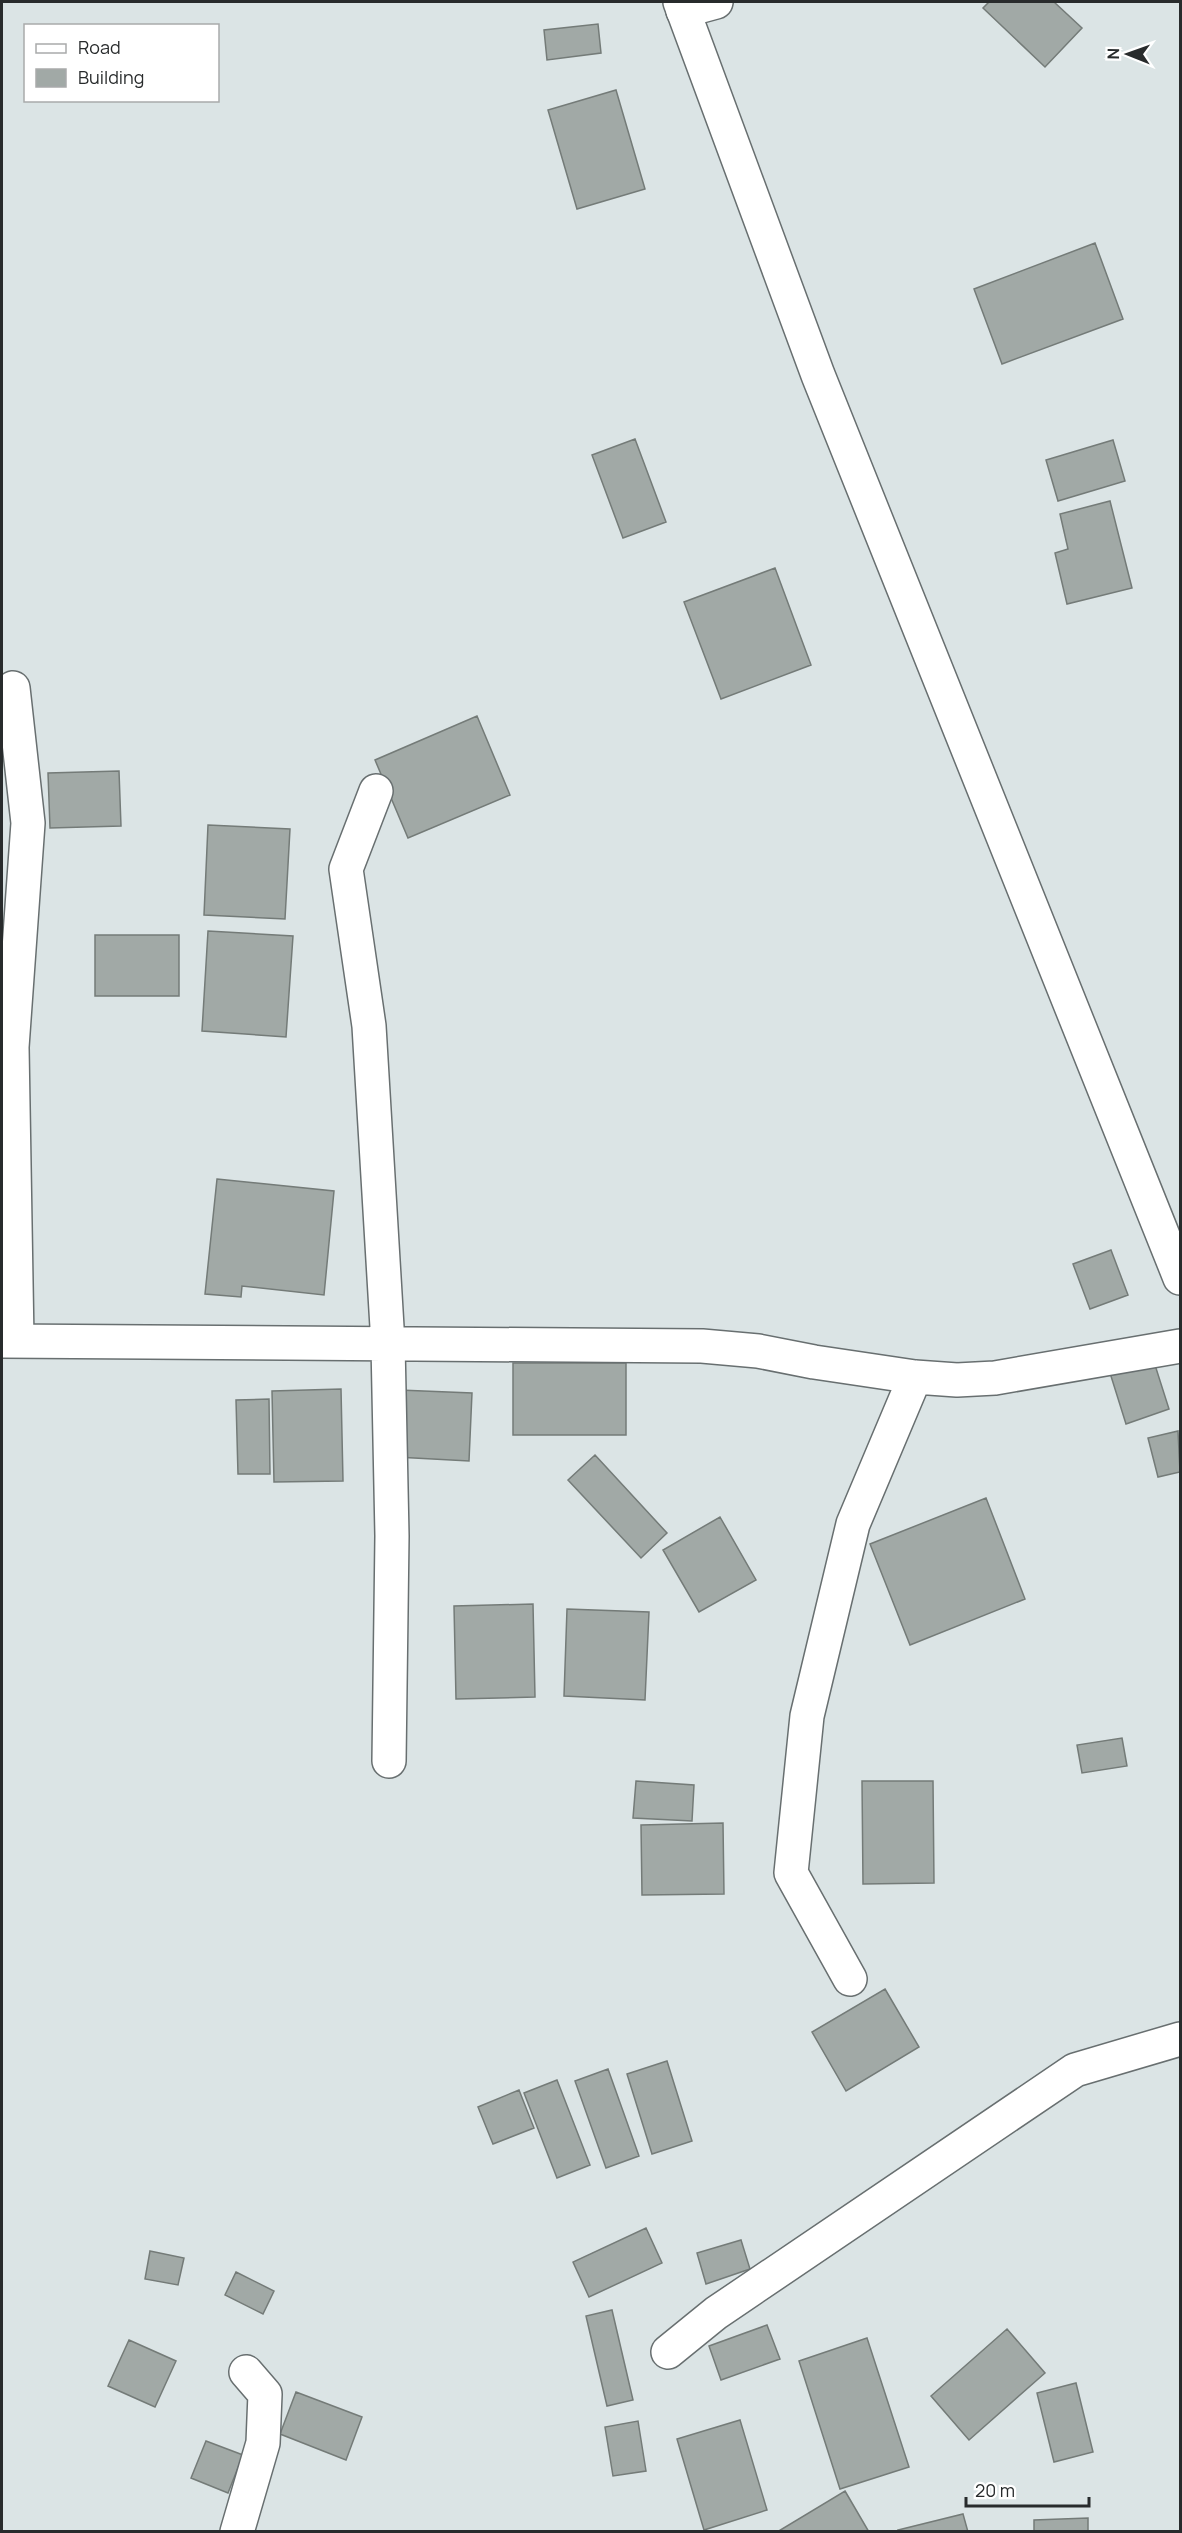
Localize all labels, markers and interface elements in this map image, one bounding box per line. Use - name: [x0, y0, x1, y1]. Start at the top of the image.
- legend: [24, 24, 219, 102]
- north arrow: [1098, 24, 1158, 84]
- text: Road: [78, 35, 121, 59]
- text: N: [1102, 48, 1124, 60]
- text: Building: [78, 65, 144, 89]
- scale bar: [966, 2470, 1089, 2508]
- text: 20 m: [975, 2478, 1015, 2502]

